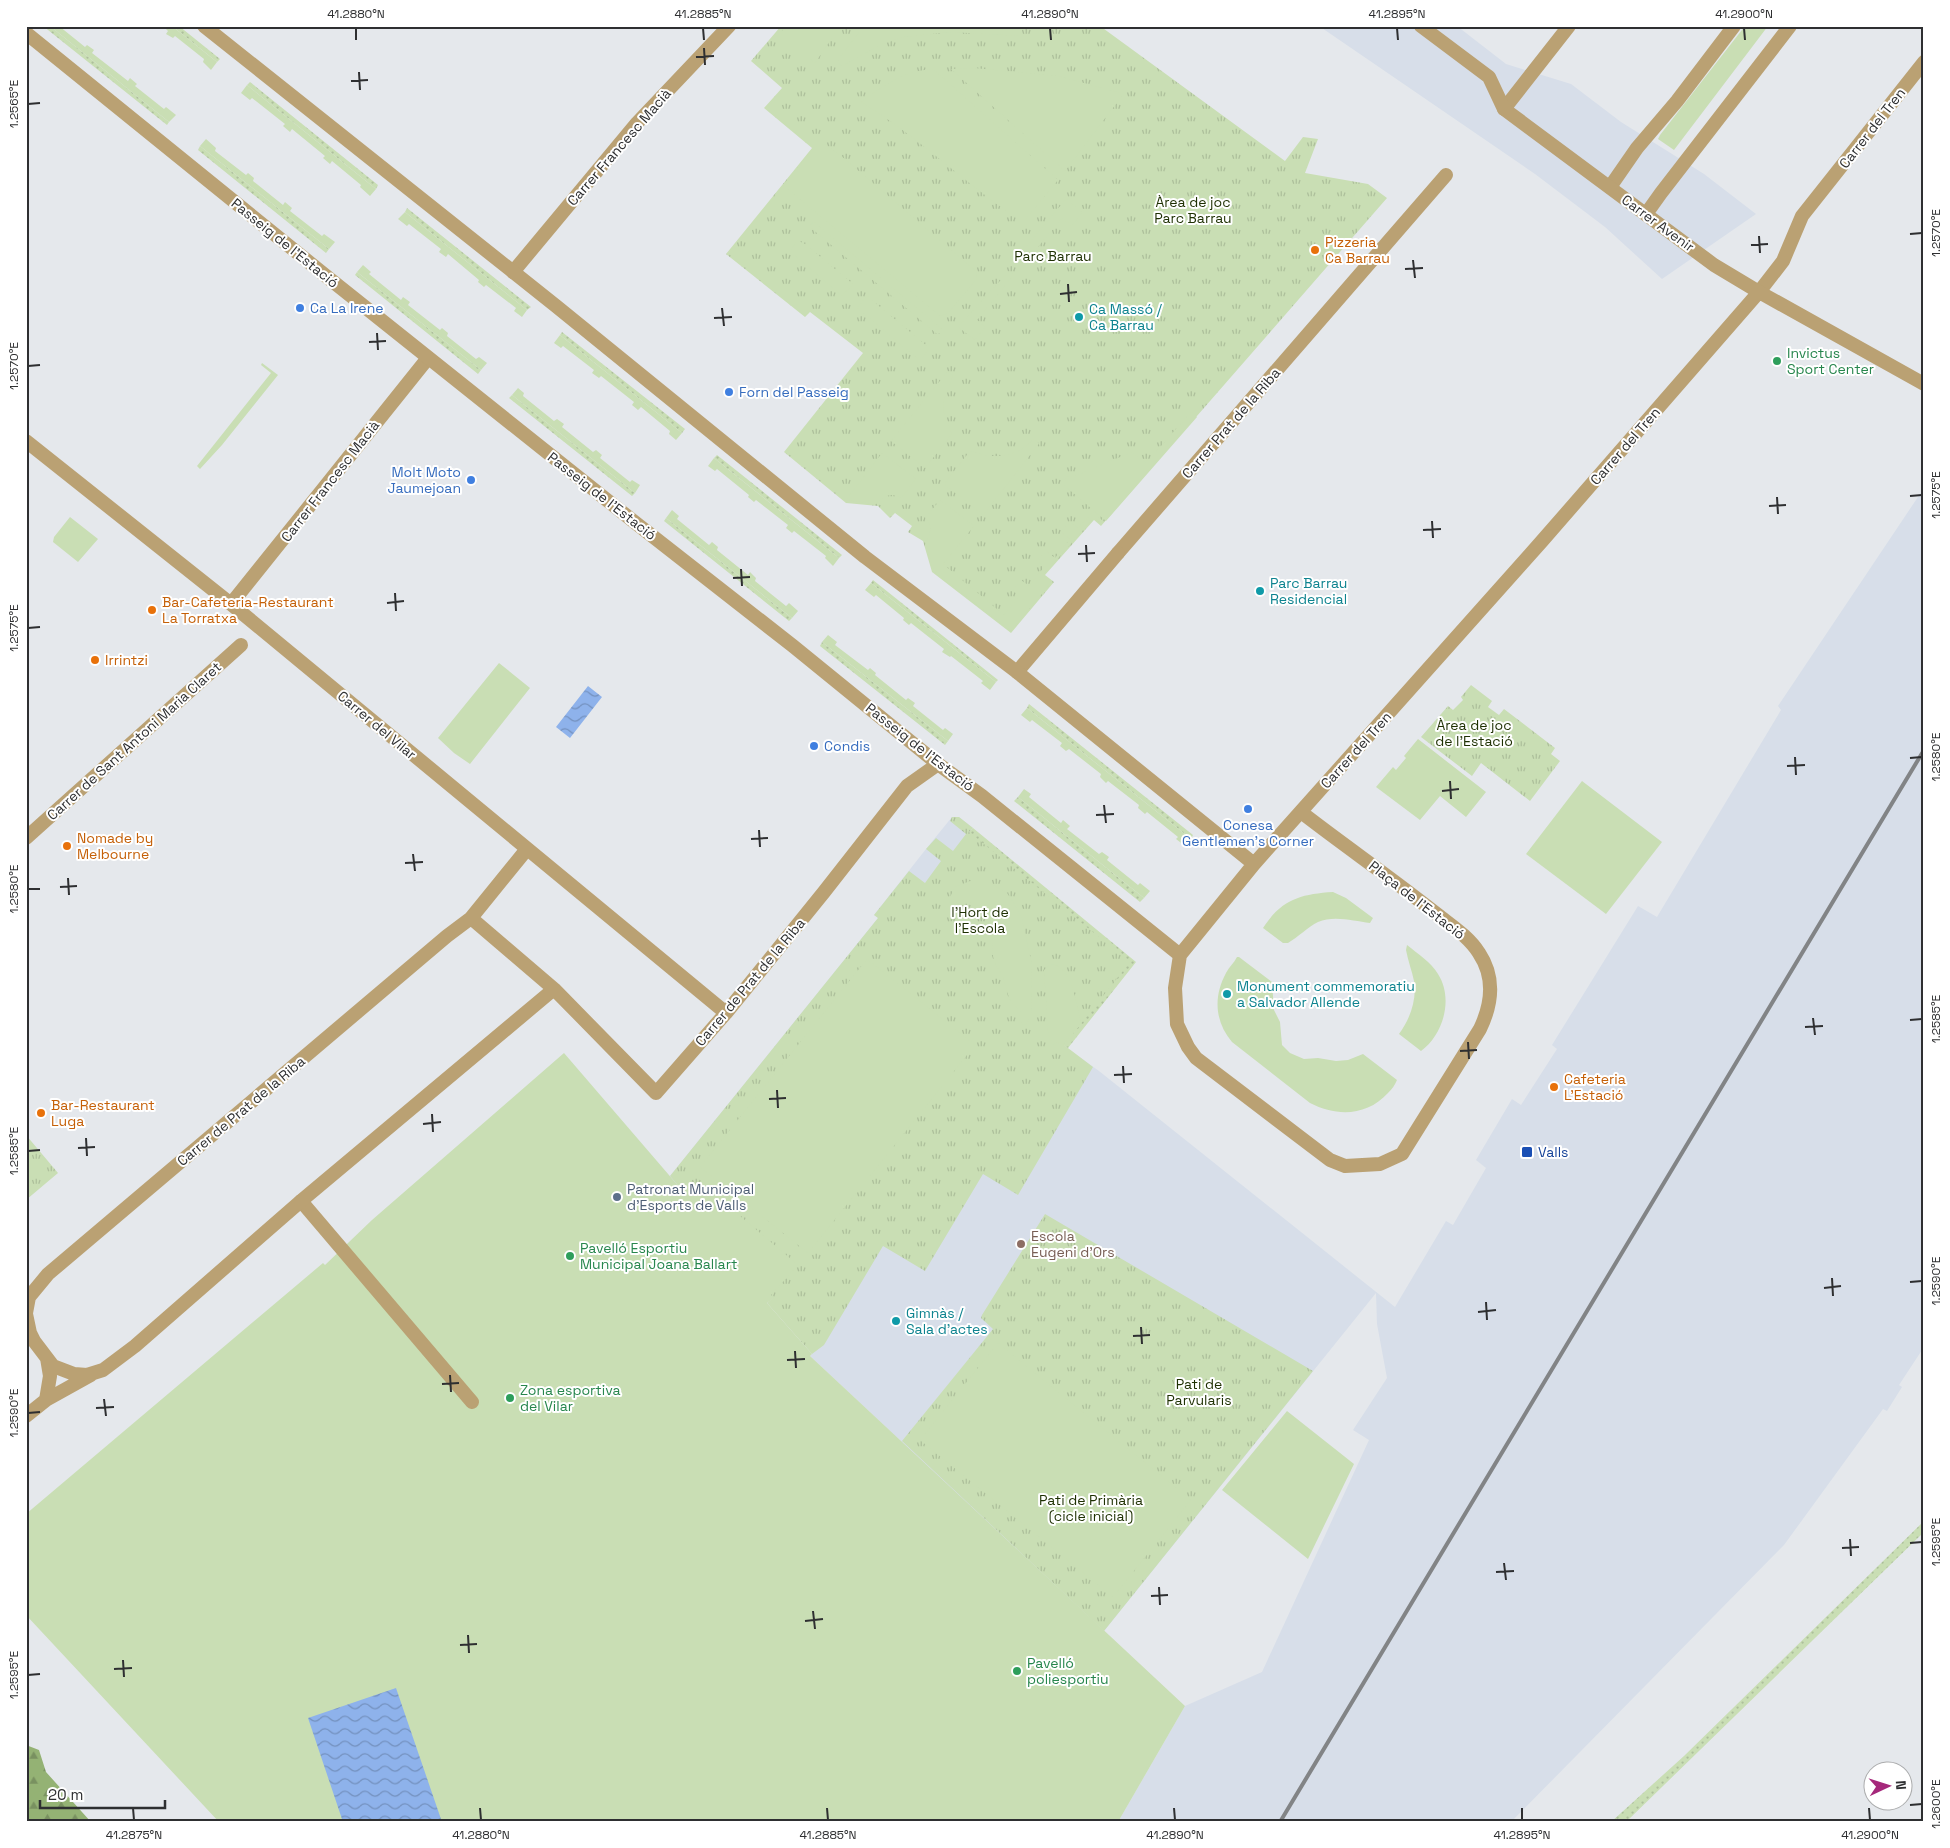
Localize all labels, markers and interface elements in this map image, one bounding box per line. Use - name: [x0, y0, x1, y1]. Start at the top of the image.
- text: 41.2880°N: [327, 6, 385, 22]
- text: 41.2885°N: [674, 6, 732, 22]
- text: 41.2890°N: [1021, 6, 1079, 22]
- text: 41.2895°N: [1368, 6, 1426, 22]
- text: 41.2900°N: [1715, 6, 1773, 22]
- text: 1.2565°E: [6, 80, 22, 128]
- street label: Carrer del Tren: [1835, 84, 1909, 172]
- street label: Carrer Francesc Macià: [563, 85, 675, 209]
- street label: Carrer Avenir: [1618, 191, 1698, 255]
- park label: Àrea de joc Parc Barrau: [1154, 193, 1232, 227]
- street label: Passeig de l'Estació: [228, 194, 342, 292]
- text: 1.2570°E: [1928, 209, 1944, 257]
- place label: Pizzeria Ca Barrau: [1325, 233, 1390, 267]
- marker: Pizzeria Ca Barrau: [1309, 244, 1321, 256]
- park label: Parc Barrau: [1014, 247, 1092, 265]
- place label: Ca La Irene: [310, 299, 384, 317]
- place label: Ca Massó / Ca Barrau: [1089, 300, 1163, 334]
- marker: Ca La Irene: [294, 302, 306, 314]
- marker: Ca Massó / Ca Barrau: [1073, 311, 1085, 323]
- text: 1.2570°E: [6, 342, 22, 390]
- place label: Invictus Sport Center: [1787, 344, 1874, 378]
- marker: Invictus Sport Center: [1771, 355, 1783, 367]
- street label: Carrer Prat de la Riba: [1178, 364, 1284, 482]
- place label: Forn del Passeig: [739, 383, 849, 401]
- marker: Forn del Passeig: [723, 386, 735, 398]
- street label: Carrer del Tren: [1586, 403, 1664, 489]
- street label: Carrer Francesc Macià: [277, 417, 383, 545]
- street label: Passeig de l'Estació: [544, 448, 660, 544]
- place label: Molt Moto Jaumejoan: [388, 463, 461, 497]
- text: 1.2575°E: [1928, 471, 1944, 519]
- marker: Molt Moto Jaumejoan: [465, 474, 477, 486]
- place label: Parc Barrau Residencial: [1270, 574, 1347, 608]
- marker: Parc Barrau Residencial: [1254, 585, 1266, 597]
- place label: Bar-Cafeteria-Restaurant La Torratxa: [162, 593, 334, 627]
- text: 1.2575°E: [6, 604, 22, 652]
- marker: Bar-Cafeteria-Restaurant La Torratxa: [146, 604, 158, 616]
- place label: Irrintzi: [105, 651, 148, 669]
- marker: Irrintzi: [89, 654, 101, 666]
- street label: Carrer de Sant Antoni Maria Claret: [43, 658, 225, 824]
- street label: Carrer del Vilar: [334, 687, 420, 763]
- street label: Passeig de l'Estació: [862, 699, 978, 795]
- street label: Carrer del Tren: [1317, 708, 1395, 792]
- park label: Àrea de joc de l'Estació: [1435, 716, 1513, 750]
- text: 1.2580°E: [1928, 732, 1944, 781]
- place label: Condis: [824, 737, 870, 755]
- marker: Condis: [808, 740, 820, 752]
- marker: Conesa Gentlemen's Corner: [1242, 803, 1254, 815]
- place label: Conesa Gentlemen's Corner: [1182, 816, 1314, 850]
- place label: Nomade by Melbourne: [77, 829, 153, 863]
- marker: Nomade by Melbourne: [61, 840, 73, 852]
- street label: Plaça de l'Estació: [1365, 857, 1469, 943]
- text: 1.2580°E: [6, 864, 22, 913]
- park label: l'Hort de l'Escola: [951, 903, 1009, 937]
- street label: Carrer de Prat de la Riba: [691, 914, 809, 1050]
- place label: Monument commemoratiu a Salvador Allende: [1237, 977, 1415, 1011]
- marker: Monument commemoratiu a Salvador Allende: [1221, 988, 1233, 1000]
- text: 1.2585°E: [1928, 995, 1944, 1043]
- street label: Carrer de Prat de la Riba: [173, 1052, 309, 1170]
- place label: Cafeteria L'Estació: [1564, 1070, 1626, 1104]
- marker: Cafeteria L'Estació: [1548, 1081, 1560, 1093]
- place label: Bar-Restaurant Luga: [51, 1096, 155, 1130]
- marker: Bar-Restaurant Luga: [35, 1107, 47, 1119]
- text: 1.2585°E: [6, 1127, 22, 1175]
- place label: Valls: [1538, 1143, 1568, 1161]
- marker: Valls: [1520, 1145, 1534, 1159]
- place label: Patronat Municipal d’Esports de Valls: [627, 1180, 754, 1214]
- marker: Patronat Municipal d’Esports de Valls: [611, 1191, 623, 1203]
- place label: Escola Eugeni d'Ors: [1031, 1227, 1115, 1261]
- marker: Escola Eugeni d'Ors: [1015, 1238, 1027, 1250]
- place label: Pavelló Esportiu Municipal Joana Ballart: [580, 1239, 737, 1273]
- marker: Pavelló Esportiu Municipal Joana Ballart: [564, 1250, 576, 1262]
- text: 1.2590°E: [1928, 1256, 1944, 1305]
- place label: Gimnàs / Sala d'actes: [906, 1304, 988, 1338]
- marker: Gimnàs / Sala d'actes: [890, 1315, 902, 1327]
- park label: Pati de Parvularis: [1166, 1375, 1232, 1409]
- place label: Zona esportiva del Vilar: [520, 1381, 621, 1415]
- text: 1.2590°E: [6, 1388, 22, 1437]
- marker: Zona esportiva del Vilar: [504, 1392, 516, 1404]
- park label: Pati de Primària (cicle inicial): [1039, 1491, 1143, 1525]
- text: 1.2595°E: [1928, 1518, 1944, 1566]
- text: 1.2595°E: [6, 1651, 22, 1699]
- place label: Pavelló poliesportiu: [1027, 1654, 1109, 1688]
- marker: Pavelló poliesportiu: [1011, 1665, 1023, 1677]
- north arrow: [1862, 1760, 1912, 1810]
- scale bar: [40, 1778, 165, 1810]
- text: 1.2600°E: [1928, 1779, 1944, 1829]
- text: N: [1892, 1780, 1910, 1790]
- text: 20 m: [48, 1785, 83, 1804]
- text: 41.2875°N: [106, 1827, 162, 1843]
- text: 41.2880°N: [452, 1827, 510, 1843]
- text: 41.2885°N: [799, 1827, 857, 1843]
- text: 41.2890°N: [1146, 1827, 1204, 1843]
- text: 41.2895°N: [1493, 1827, 1551, 1843]
- text: 41.2900°N: [1841, 1827, 1899, 1843]

